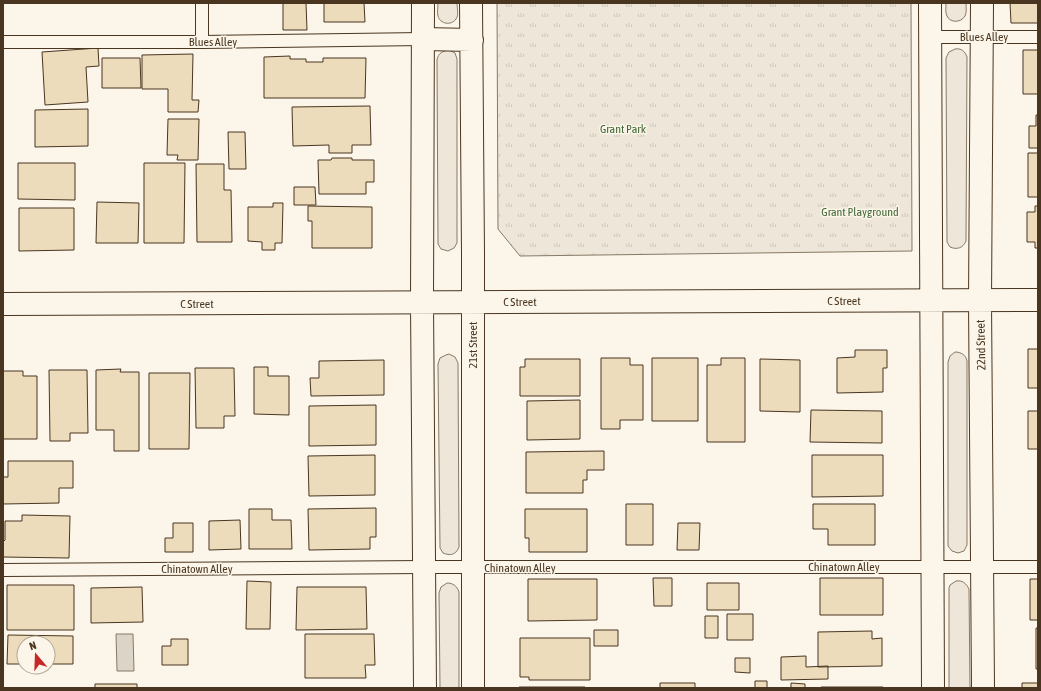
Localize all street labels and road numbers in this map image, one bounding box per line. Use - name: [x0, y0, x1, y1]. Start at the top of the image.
- street label: Blues Alley: [960, 30, 1008, 44]
- street label: Blues Alley: [189, 35, 237, 49]
- street label: C Street: [827, 294, 861, 308]
- street label: C Street: [503, 295, 537, 309]
- street label: C Street: [180, 297, 214, 311]
- street label: 22nd Street: [974, 319, 988, 371]
- street label: 21st Street: [466, 321, 480, 368]
- street label: Chinatown Alley: [808, 560, 880, 574]
- street label: Chinatown Alley: [484, 561, 556, 575]
- street label: Chinatown Alley: [161, 562, 233, 576]

